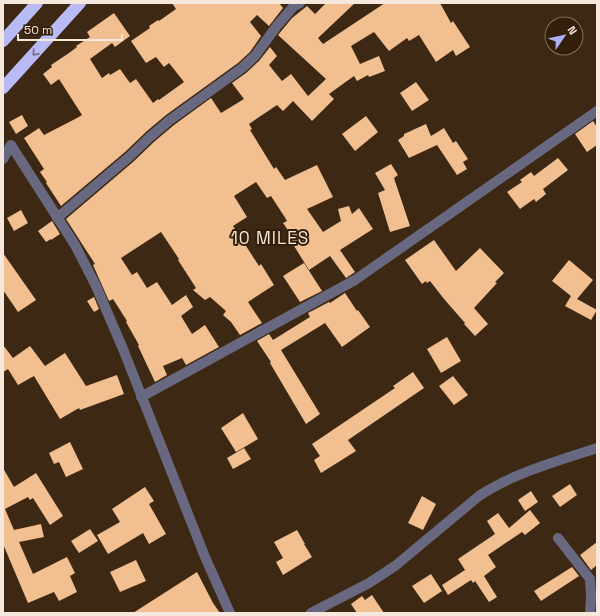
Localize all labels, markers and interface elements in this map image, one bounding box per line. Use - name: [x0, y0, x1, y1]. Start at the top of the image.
- scale bar: [18, 16, 122, 42]
- north arrow: [544, 16, 584, 56]
- text: 50 m: [24, 22, 52, 38]
- text: N: [564, 23, 580, 37]
- one-way arrow: [33, 48, 40, 55]
- district label: 10 MILES: [231, 227, 309, 249]

